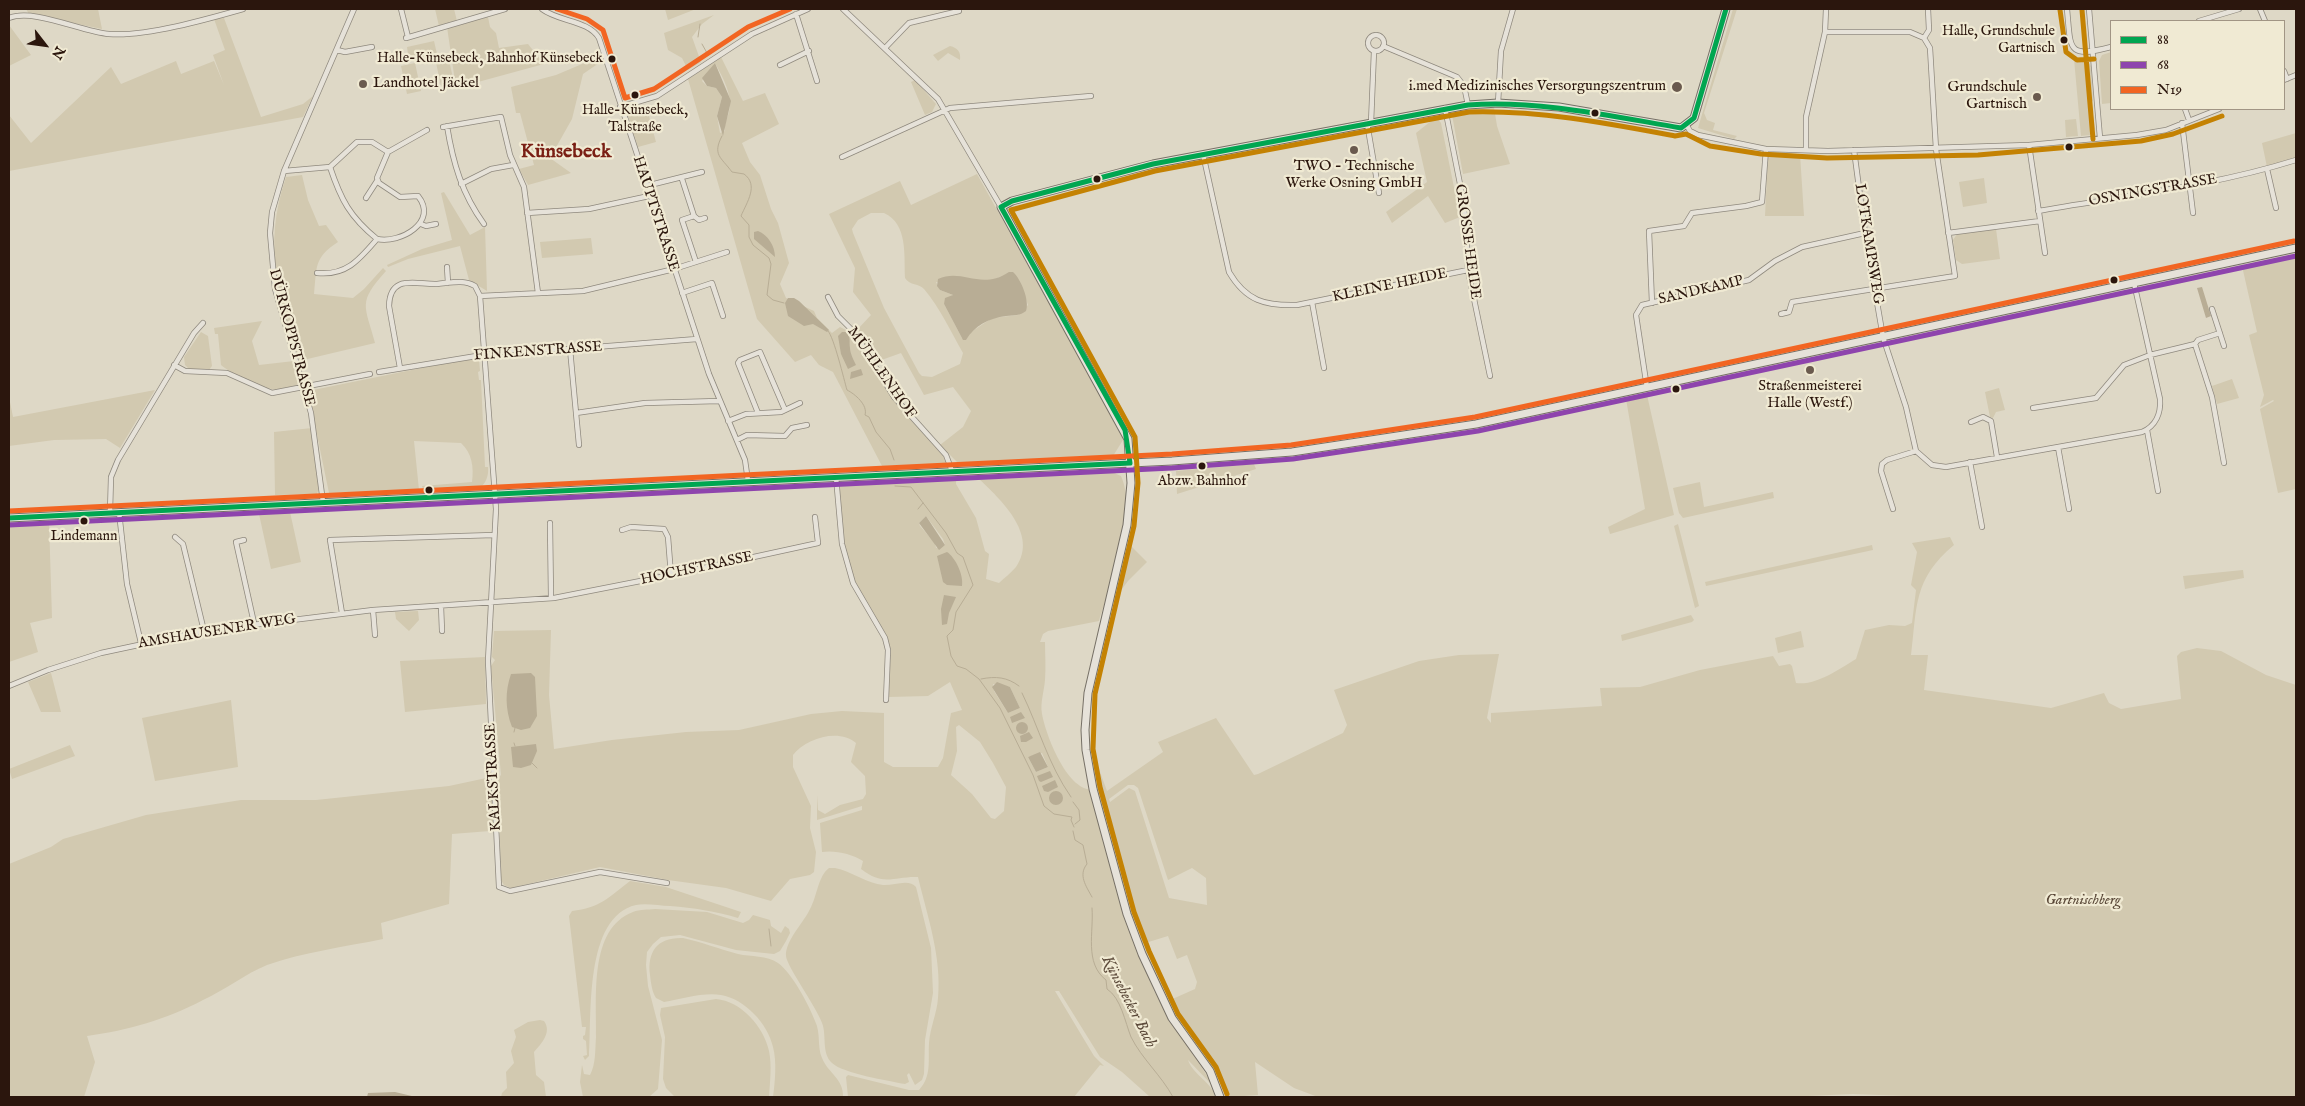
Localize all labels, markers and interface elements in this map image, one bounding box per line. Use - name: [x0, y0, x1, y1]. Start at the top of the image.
- north arrow: [20, 20, 70, 70]
- legend: [2110, 20, 2285, 110]
- place label: Halle, Grundschule Gartnisch: [1942, 24, 2055, 56]
- text: 88: [2157, 30, 2169, 49]
- marker: Halle, Grundschule Gartnisch: [2059, 35, 2069, 45]
- text: N: [47, 43, 69, 62]
- place label: Halle-Künsebeck, Bahnhof Künsebeck: [377, 51, 603, 67]
- marker: Halle-Künsebeck, Bahnhof Künsebeck: [607, 54, 617, 64]
- text: 68: [2157, 55, 2169, 74]
- place label: Landhotel Jäckel: [373, 75, 479, 93]
- marker: Landhotel Jäckel: [357, 78, 369, 90]
- place label: i.med Medizinisches Versorgungszentrum: [1409, 78, 1666, 96]
- place label: Grundschule Gartnisch: [1948, 79, 2027, 114]
- marker: i.med Medizinisches Versorgungszentrum: [1670, 80, 1684, 94]
- text: N19: [2157, 80, 2182, 99]
- marker: Halle-Künsebeck, Talstraße: [630, 90, 640, 100]
- marker: Grundschule Gartnisch: [2031, 91, 2043, 103]
- place label: Halle-Künsebeck, Talstraße: [582, 103, 688, 136]
- unlabelled marker: [1590, 108, 1600, 118]
- district label: Künsebeck: [521, 141, 611, 165]
- unlabelled marker: [2064, 142, 2074, 152]
- marker: TWO - Technische Werke Osning GmbH: [1348, 144, 1360, 156]
- street label: HAUPTSTRASSE: [628, 154, 682, 274]
- place label: TWO - Technische Werke Osning GmbH: [1285, 158, 1423, 193]
- street label: OSNINGSTRASSE: [2087, 171, 2219, 211]
- unlabelled marker: [1092, 174, 1102, 184]
- street label: LOTKAMPSWEG: [1850, 182, 1886, 306]
- street label: GROSSE HEIDE: [1450, 183, 1484, 301]
- street label: KLEINE HEIDE: [1331, 265, 1449, 307]
- street label: DÜRKOPPSTRASSE: [264, 267, 318, 409]
- street label: SANDKAMP: [1657, 273, 1745, 309]
- unlabelled marker: [2109, 275, 2119, 285]
- street label: MÜHLENHOF: [843, 324, 919, 422]
- street label: FINKENSTRASSE: [473, 339, 603, 365]
- marker: Straßenmeisterei Halle (Westf.): [1804, 364, 1816, 376]
- place label: Straßenmeisterei Halle (Westf.): [1758, 378, 1862, 413]
- unlabelled marker: [1671, 384, 1681, 394]
- marker: Abzw. Bahnhof: [1197, 461, 1207, 471]
- place label: Abzw. Bahnhof: [1158, 474, 1246, 490]
- unlabelled marker: [424, 485, 434, 495]
- marker: Lindemann: [79, 516, 89, 526]
- place label: Lindemann: [51, 529, 117, 545]
- street label: HOCHSTRASSE: [639, 548, 755, 590]
- street label: AMSHAUSENER WEG: [137, 611, 297, 653]
- street label: KALKSTRASSE: [482, 722, 506, 832]
- park label: Gartnischberg: [2046, 892, 2120, 910]
- water label: Künsebecker Bach: [1097, 953, 1159, 1051]

